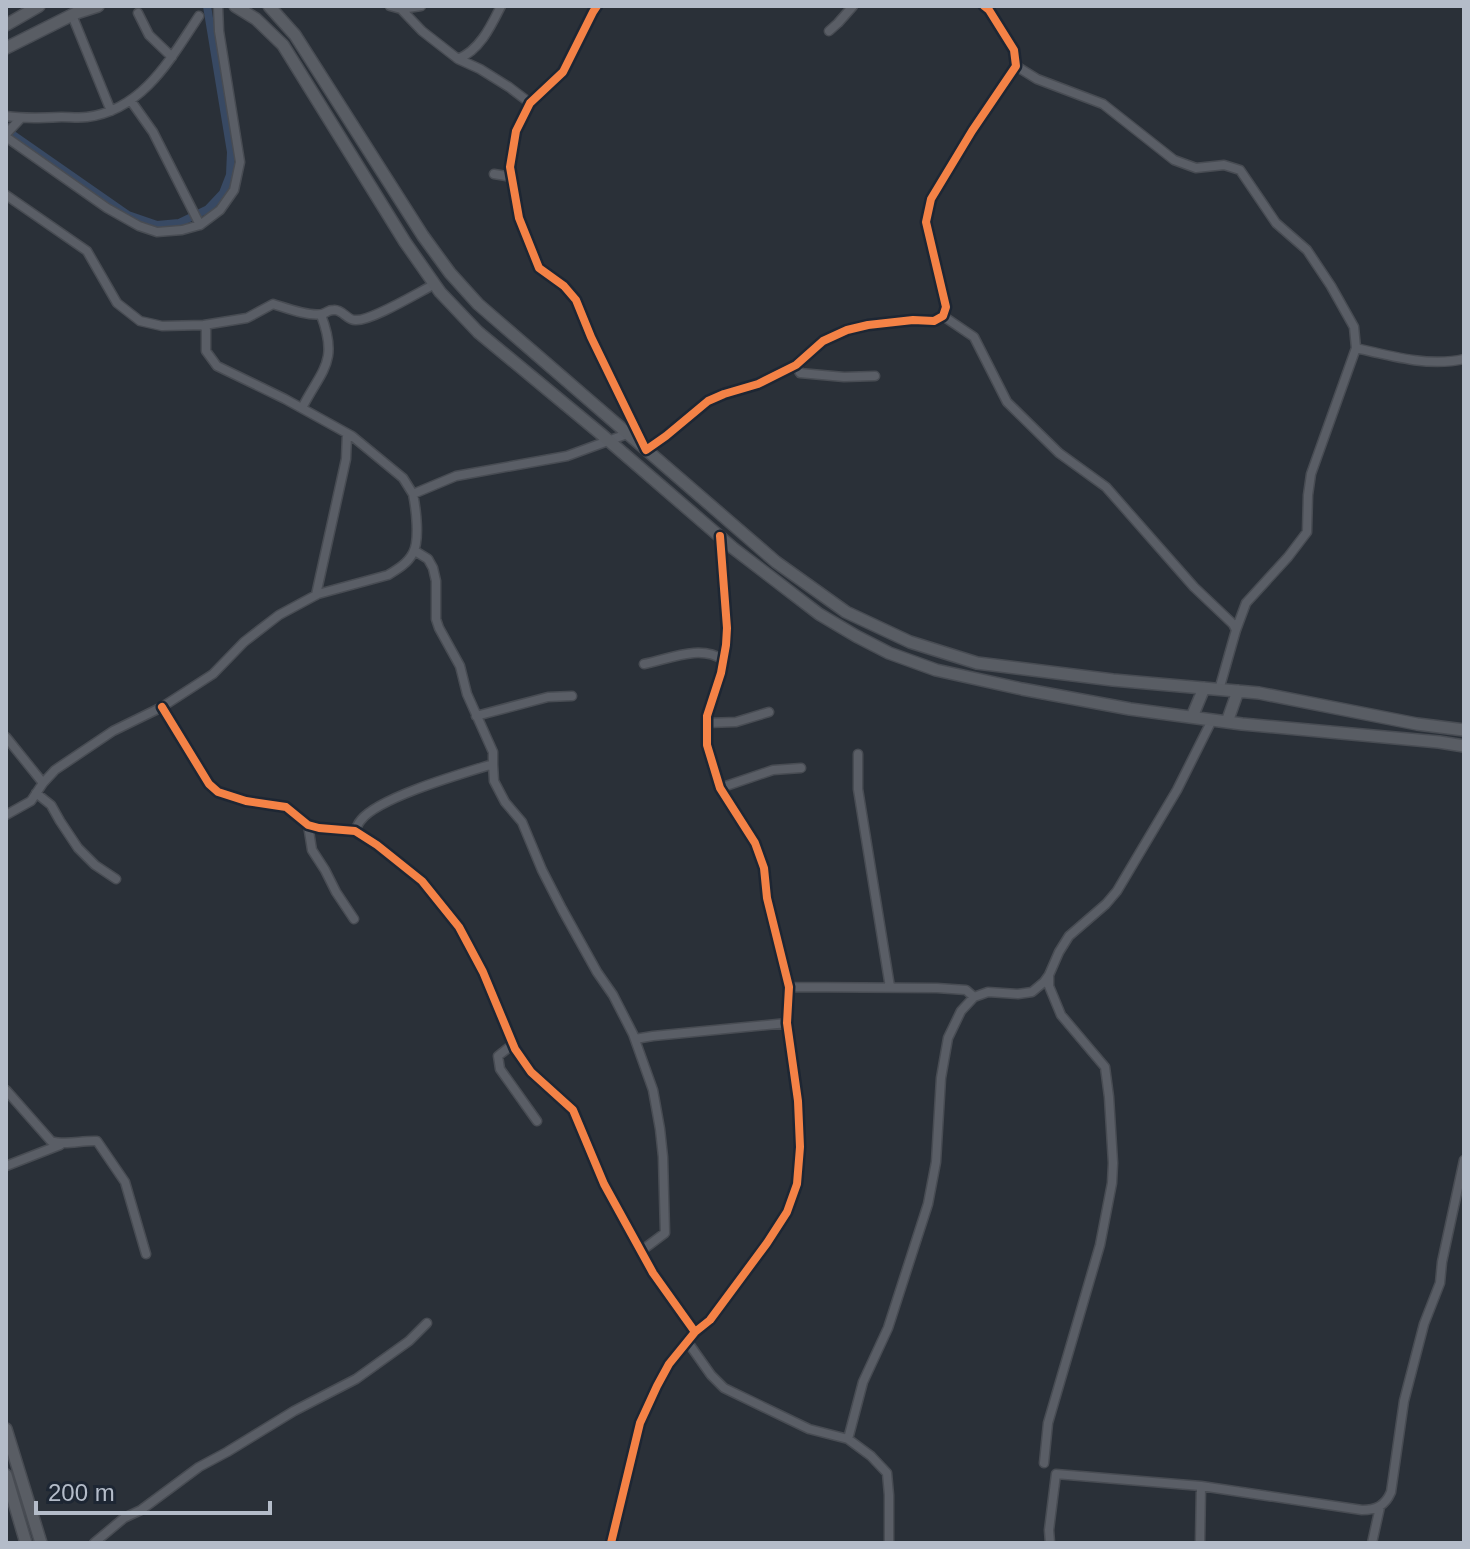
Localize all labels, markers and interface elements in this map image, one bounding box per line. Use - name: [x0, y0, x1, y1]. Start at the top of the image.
- scale bar: [36, 1465, 270, 1515]
- text: 200 m: [48, 1479, 115, 1506]

